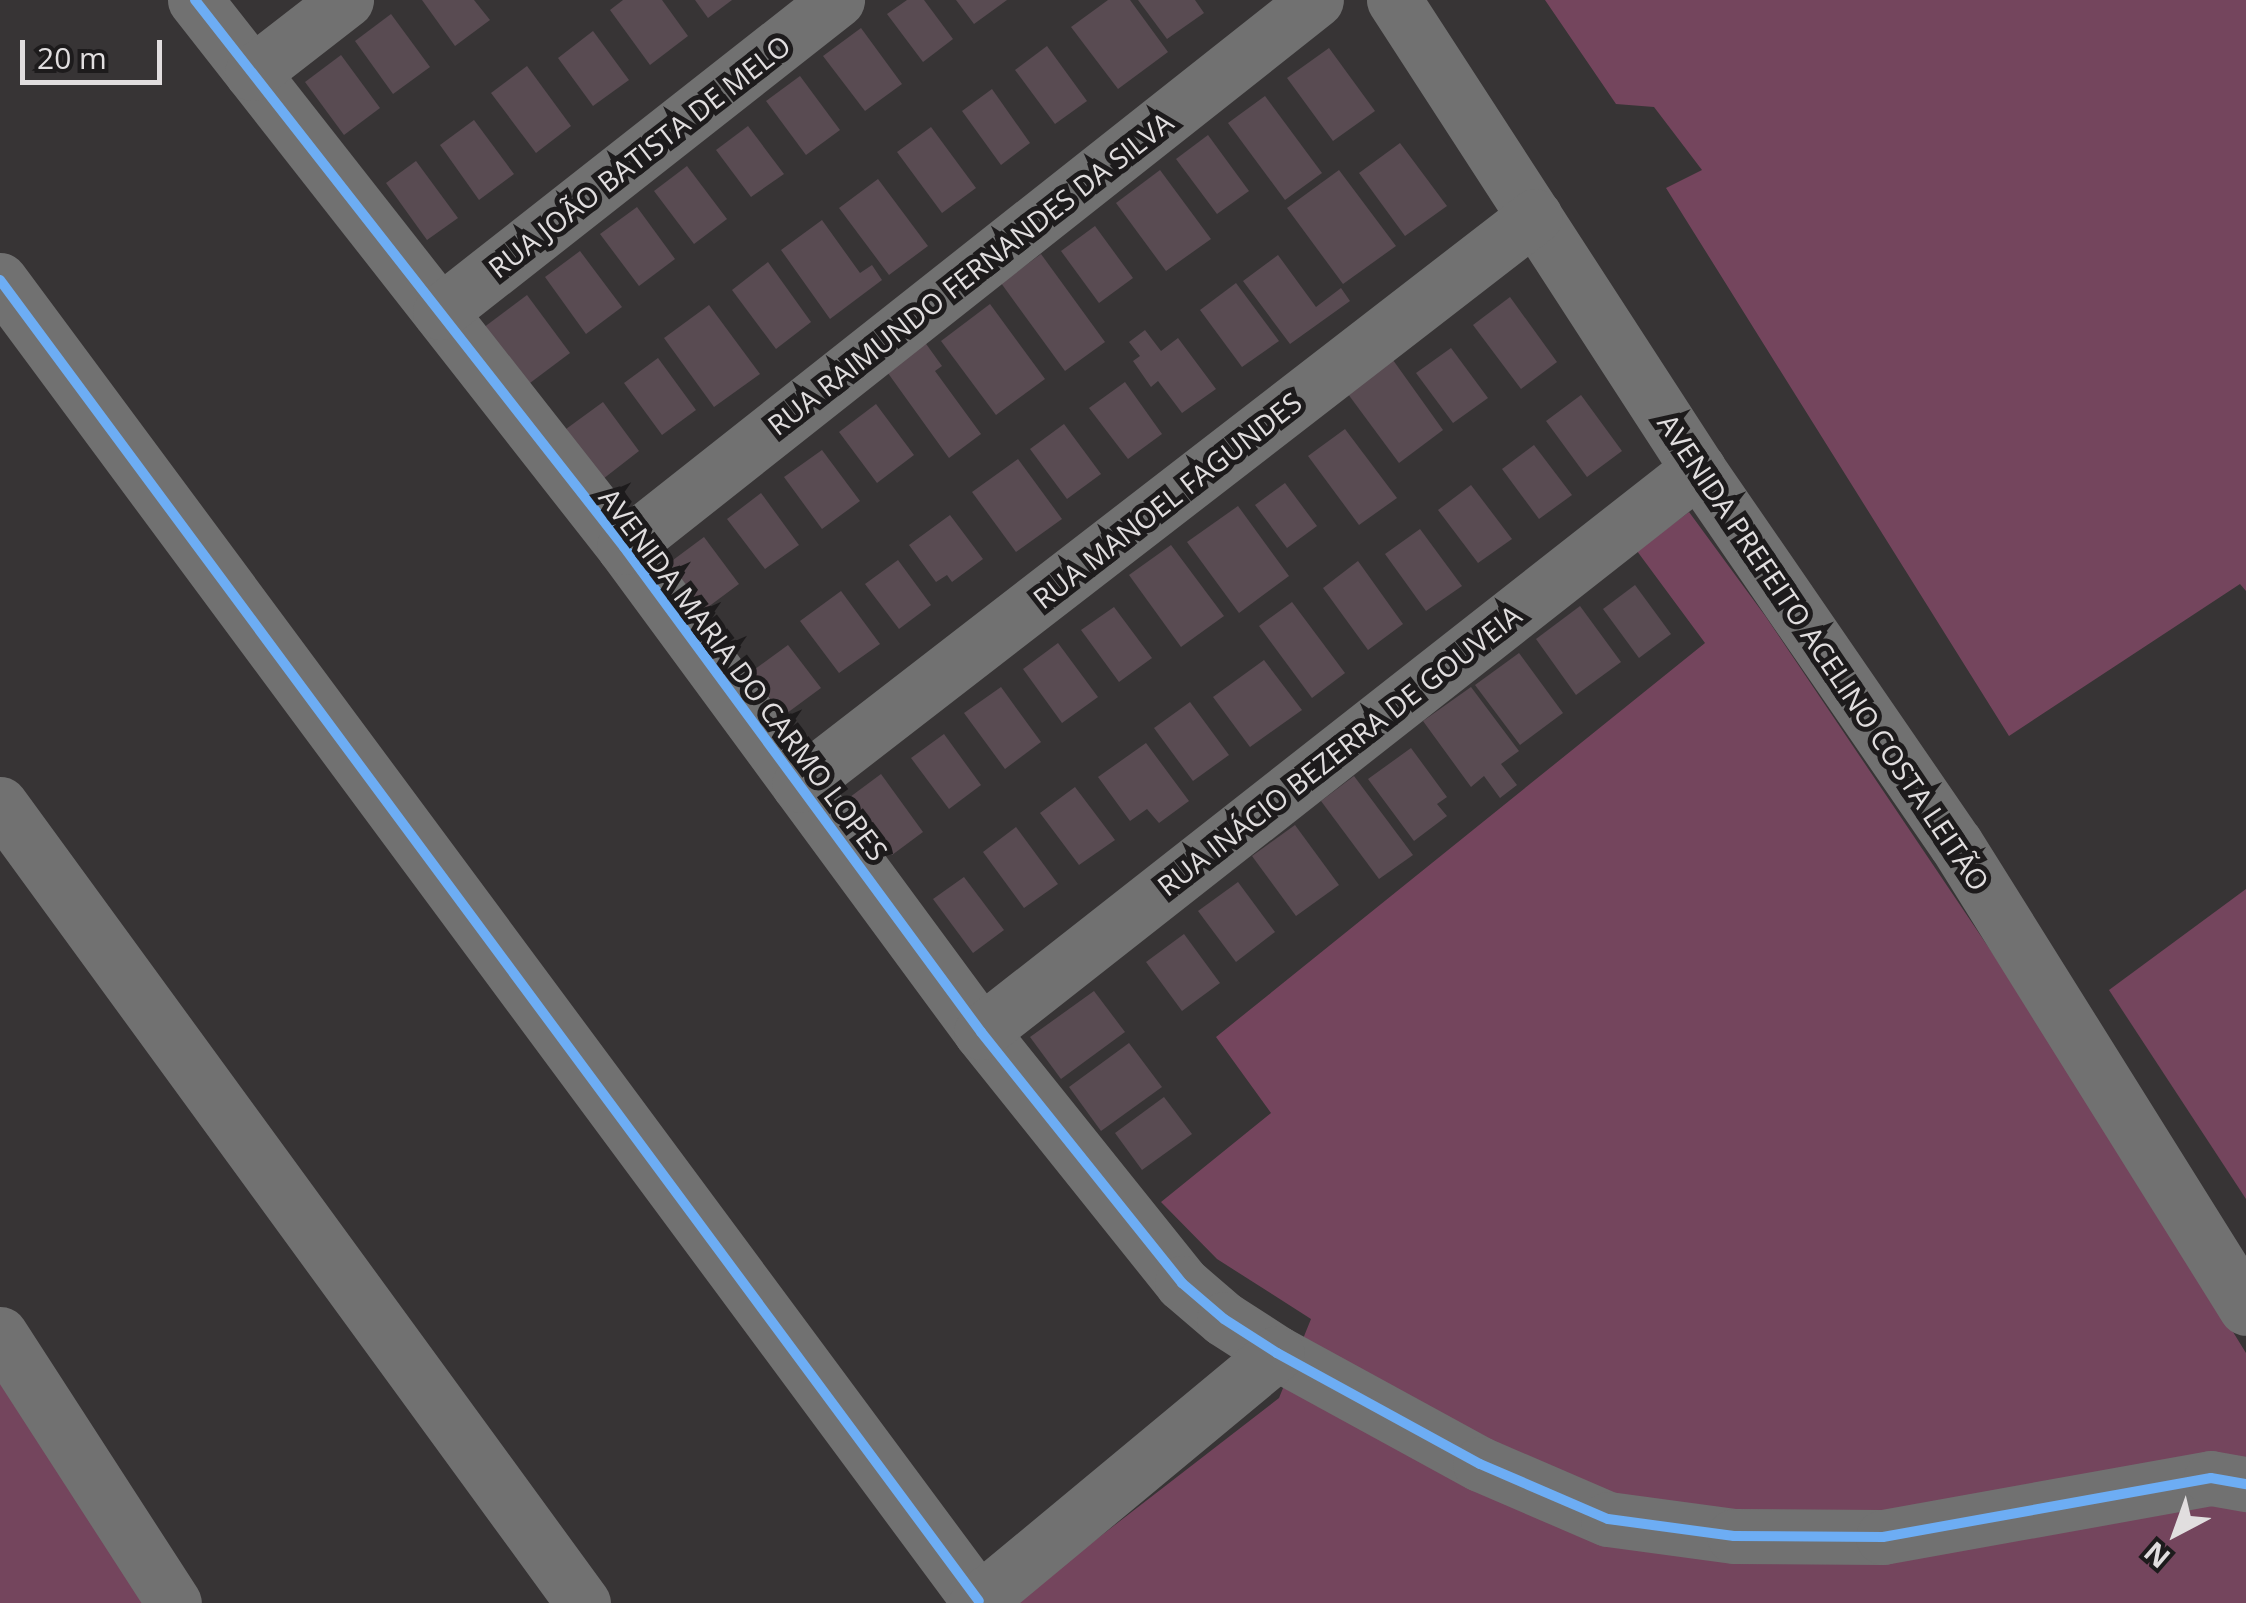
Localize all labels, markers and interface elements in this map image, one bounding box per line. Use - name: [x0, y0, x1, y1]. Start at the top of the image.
- scale bar: [25, 20, 168, 82]
- street label: RUA JOÃO BATISTA DE MELO: [481, 28, 797, 284]
- text: 20 m: [37, 37, 107, 78]
- street label: RUA RAIMUNDO FERNANDES DA SILVA: [761, 104, 1179, 442]
- street label: RUA MANOEL FAGUNDES: [1026, 385, 1308, 615]
- street label: AVENIDA PREFEITO ACELINO COSTA LEITÃO: [1651, 407, 1997, 897]
- street label: AVENIDA MARIA DO CARMO LOPES: [593, 481, 895, 867]
- street label: RUA INÁCIO BEZERRA DE GOUVEIA: [1151, 598, 1527, 902]
- north arrow: [2126, 1483, 2226, 1583]
- text: N: [2135, 1534, 2177, 1577]

